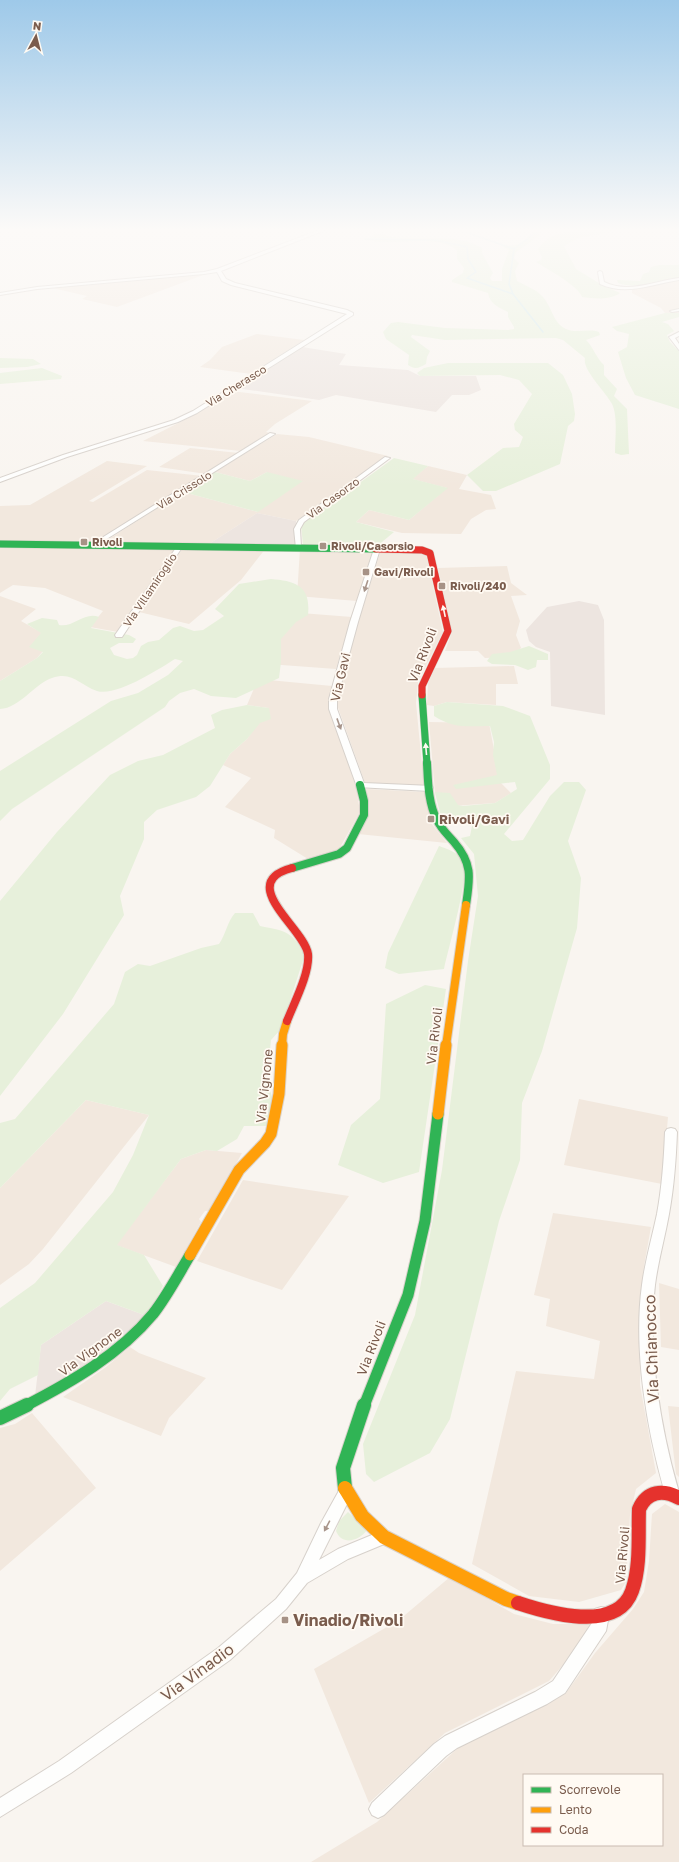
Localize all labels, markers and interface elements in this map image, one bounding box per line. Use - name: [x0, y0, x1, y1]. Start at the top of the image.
- north arrow: [16, 16, 56, 56]
- text: N: [32, 19, 42, 33]
- street label: Via Cherasco: [203, 362, 269, 409]
- street label: Via Crissolo: [154, 467, 214, 512]
- street label: Via Casorzo: [304, 474, 362, 521]
- place label: Rivoli: [92, 535, 122, 548]
- marker: Rivoli: [79, 537, 89, 547]
- place label: Rivoli/Casorsio: [331, 539, 414, 552]
- marker: Rivoli/Casorsio: [318, 541, 328, 551]
- street label: Via Villamiroglio: [120, 550, 179, 629]
- place label: Gavi/Rivoli: [374, 565, 434, 578]
- marker: Gavi/Rivoli: [361, 567, 371, 577]
- place label: Rivoli/240: [450, 579, 506, 592]
- one-way arrow: [363, 580, 369, 592]
- marker: Rivoli/240: [437, 581, 447, 591]
- one-way arrow: [440, 605, 446, 618]
- street label: Via Rivoli: [404, 625, 440, 685]
- street label: Via Gavi: [327, 651, 353, 703]
- one-way arrow: [336, 719, 342, 731]
- one-way arrow: [423, 743, 430, 755]
- place label: Rivoli/Gavi: [439, 811, 509, 827]
- marker: Rivoli/Gavi: [426, 814, 436, 824]
- street label: Via Rivoli: [423, 1006, 445, 1066]
- street label: Via Vignone: [252, 1048, 276, 1124]
- street label: Via Chianocco: [639, 1294, 663, 1404]
- street label: Via Rivoli: [353, 1318, 389, 1378]
- street label: Via Vignone: [55, 1323, 125, 1379]
- one-way arrow: [324, 1520, 330, 1532]
- street label: Via Rivoli: [612, 1526, 632, 1584]
- place label: Vinadio/Rivoli: [293, 1610, 403, 1630]
- marker: Vinadio/Rivoli: [280, 1615, 290, 1625]
- street label: Via Vinadio: [156, 1639, 238, 1705]
- legend: [523, 1774, 663, 1846]
- text: Scorrevole: [559, 1782, 621, 1797]
- text: Lento: [559, 1802, 592, 1817]
- text: Coda: [559, 1822, 589, 1837]

